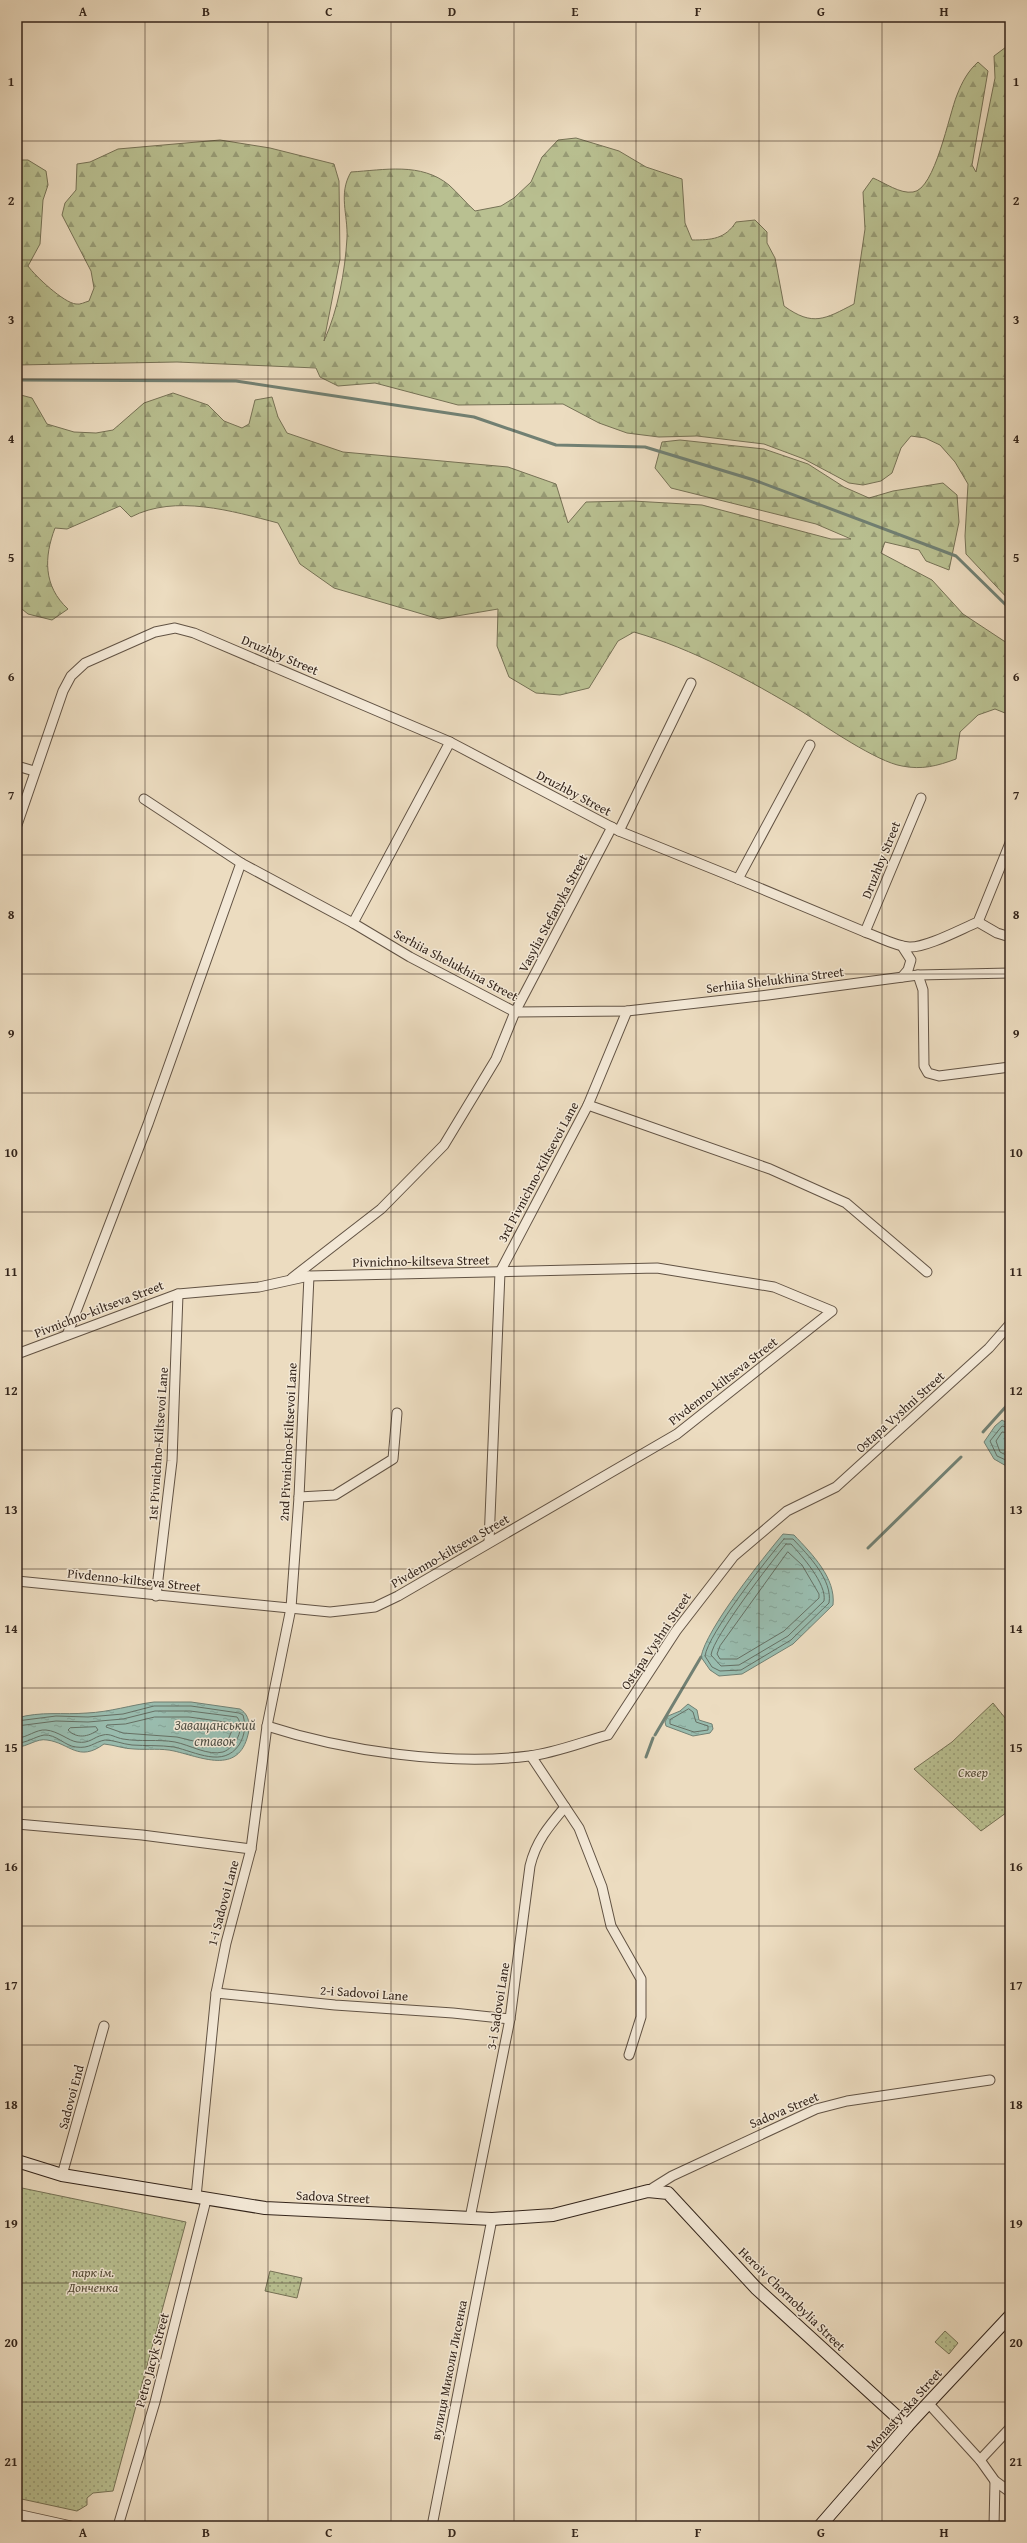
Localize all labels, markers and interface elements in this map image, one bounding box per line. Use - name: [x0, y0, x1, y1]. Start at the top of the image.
- text: A: [79, 2, 88, 21]
- text: B: [202, 2, 210, 21]
- text: C: [325, 2, 333, 21]
- text: D: [448, 2, 456, 21]
- text: E: [572, 2, 579, 21]
- text: F: [695, 2, 702, 21]
- text: G: [817, 2, 825, 21]
- text: H: [939, 2, 949, 21]
- text: 1: [8, 72, 14, 91]
- text: 1: [1013, 72, 1019, 91]
- text: 2: [8, 191, 15, 210]
- text: 2: [1013, 191, 1020, 210]
- text: 3: [8, 310, 14, 329]
- text: 3: [1013, 310, 1019, 329]
- text: 4: [8, 429, 15, 448]
- text: 4: [1013, 429, 1020, 448]
- text: 5: [8, 548, 15, 567]
- text: 5: [1013, 548, 1020, 567]
- street label: Druzhby Street: [238, 630, 322, 680]
- text: 6: [8, 667, 15, 686]
- text: 6: [1013, 667, 1020, 686]
- street label: Druzhby Street: [533, 765, 615, 821]
- text: 7: [8, 786, 15, 805]
- text: 7: [1013, 786, 1020, 805]
- street label: Druzhby Street: [857, 818, 905, 902]
- street label: Vasylia Stefanyka Street: [514, 850, 592, 975]
- text: 8: [8, 905, 15, 924]
- text: 8: [1013, 905, 1020, 924]
- street label: Serhiia Shelukhina Street: [390, 924, 522, 1006]
- street label: Serhiia Shelukhina Street: [705, 962, 845, 998]
- text: 9: [8, 1024, 15, 1043]
- text: 9: [1013, 1024, 1020, 1043]
- street label: 3rd Pivnichno-Kiltsevoi Lane: [493, 1098, 583, 1246]
- text: 10: [4, 1143, 18, 1162]
- text: 10: [1009, 1143, 1023, 1162]
- street label: Pivnichno-kiltseva Street: [352, 1250, 490, 1272]
- text: 11: [4, 1262, 18, 1281]
- text: 11: [1009, 1262, 1023, 1281]
- street label: Pivnichno-kiltseva Street: [32, 1275, 167, 1342]
- street label: Pivdenno-kiltseva Street: [664, 1332, 782, 1430]
- street label: 2nd Pivnichno-Kiltsevoi Lane: [274, 1362, 302, 1522]
- street label: 1st Pivnichno-Kiltsevoi Lane: [143, 1366, 173, 1522]
- street label: Ostapa Vyshni Street: [851, 1367, 949, 1457]
- text: 12: [4, 1381, 18, 1400]
- text: 12: [1009, 1381, 1023, 1400]
- text: 13: [4, 1500, 18, 1519]
- text: 13: [1009, 1500, 1023, 1519]
- street label: Pivdenno-kiltseva Street: [387, 1509, 513, 1593]
- street label: Pivdenno-kiltseva Street: [67, 1564, 202, 1596]
- street label: Ostapa Vyshni Street: [616, 1588, 696, 1694]
- text: 14: [4, 1619, 18, 1638]
- text: 14: [1009, 1619, 1023, 1638]
- water label: Заващанський ставок: [174, 1715, 256, 1751]
- text: 15: [4, 1738, 18, 1757]
- text: 15: [1009, 1738, 1023, 1757]
- park label: Сквер: [958, 1763, 988, 1782]
- text: 16: [4, 1857, 18, 1876]
- text: 16: [1009, 1857, 1023, 1876]
- street label: 1-i Sadovoi Lane: [202, 1858, 244, 1948]
- street label: 3-i Sadovoi Lane: [482, 1961, 514, 2051]
- text: 17: [4, 1976, 18, 1995]
- text: 17: [1009, 1976, 1023, 1995]
- street label: 2-i Sadovoi Lane: [319, 1980, 409, 2006]
- street label: Sadovoi End: [53, 2063, 89, 2131]
- street label: Sadova Street: [746, 2087, 822, 2133]
- text: 18: [4, 2095, 18, 2114]
- text: 18: [1009, 2095, 1023, 2114]
- street label: Sadova Street: [296, 2186, 371, 2208]
- text: 19: [4, 2214, 18, 2233]
- text: 19: [1009, 2214, 1023, 2233]
- street label: Heroiv Chornobylia Street: [734, 2243, 850, 2356]
- park label: парк ім. Донченка: [67, 2263, 118, 2297]
- street label: вулиця Миколи Лисенка: [426, 2298, 472, 2442]
- street label: Petro Jacyk Street: [130, 2310, 174, 2409]
- text: 20: [4, 2333, 18, 2352]
- text: 20: [1009, 2333, 1023, 2352]
- street label: Monastyrska Street: [861, 2364, 947, 2456]
- text: 21: [4, 2452, 18, 2471]
- text: 21: [1009, 2452, 1023, 2471]
- text: A: [79, 2523, 88, 2542]
- text: B: [202, 2523, 210, 2542]
- text: C: [325, 2523, 333, 2542]
- text: D: [448, 2523, 456, 2542]
- text: E: [572, 2523, 579, 2542]
- text: F: [695, 2523, 702, 2542]
- text: G: [817, 2523, 825, 2542]
- text: H: [939, 2523, 949, 2542]

